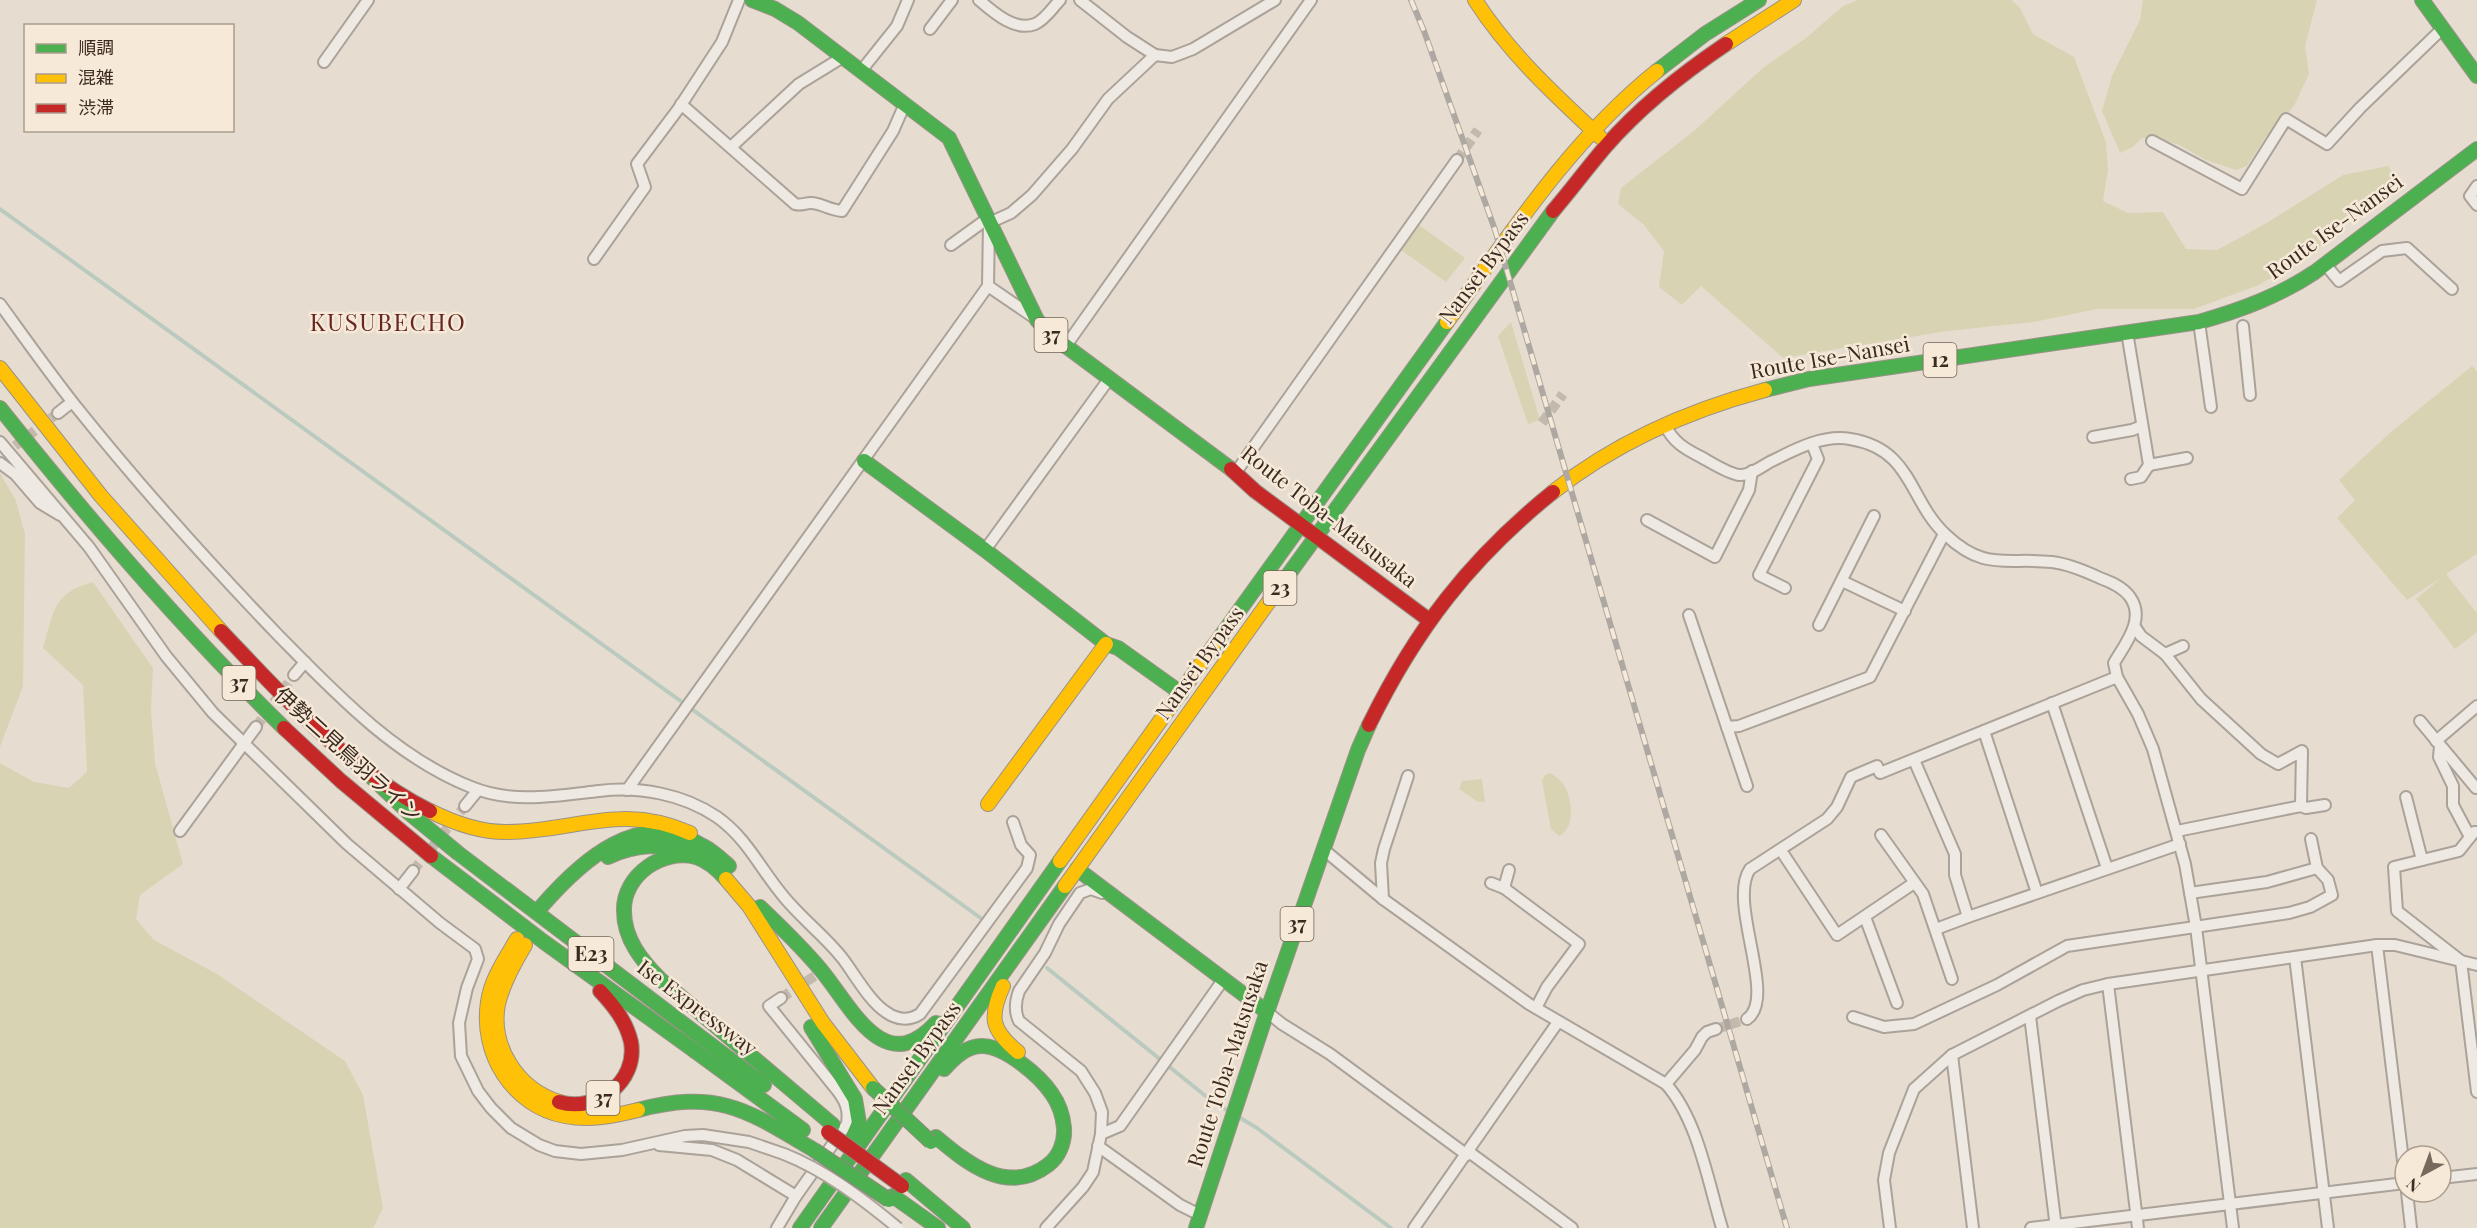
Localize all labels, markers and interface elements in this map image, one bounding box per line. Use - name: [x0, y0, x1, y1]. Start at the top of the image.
- legend: [24, 24, 234, 132]
- text: 順調: [78, 35, 114, 59]
- text: 混雑: [78, 65, 114, 89]
- text: 渋滞: [78, 95, 114, 119]
- street label: Route Ise-Nansei: [2260, 167, 2407, 284]
- street label: Nansei Bypass: [1431, 205, 1534, 329]
- district label: KUSUBECHO: [310, 305, 466, 337]
- road number: 37: [1034, 318, 1068, 352]
- street label: Route Ise-Nansei: [1748, 328, 1912, 384]
- road number: 12: [1924, 343, 1956, 377]
- street label: Route Toba-Matsusaka: [1237, 438, 1424, 593]
- road number: 23: [1264, 571, 1296, 605]
- street label: Nansei Bypass: [1148, 600, 1249, 724]
- road number: 37: [222, 666, 256, 700]
- street label: 伊勢二見鳥羽ライン: [270, 680, 429, 827]
- road number: 37: [1280, 907, 1314, 941]
- road number: E23: [568, 937, 614, 971]
- street label: Ise Expressway: [633, 952, 764, 1061]
- street label: Route Toba-Matsusaka: [1179, 956, 1273, 1170]
- street label: Nansei Bypass: [865, 995, 966, 1119]
- road number: 37: [586, 1081, 620, 1115]
- north arrow: [2393, 1144, 2453, 1204]
- text: N: [2401, 1174, 2424, 1197]

